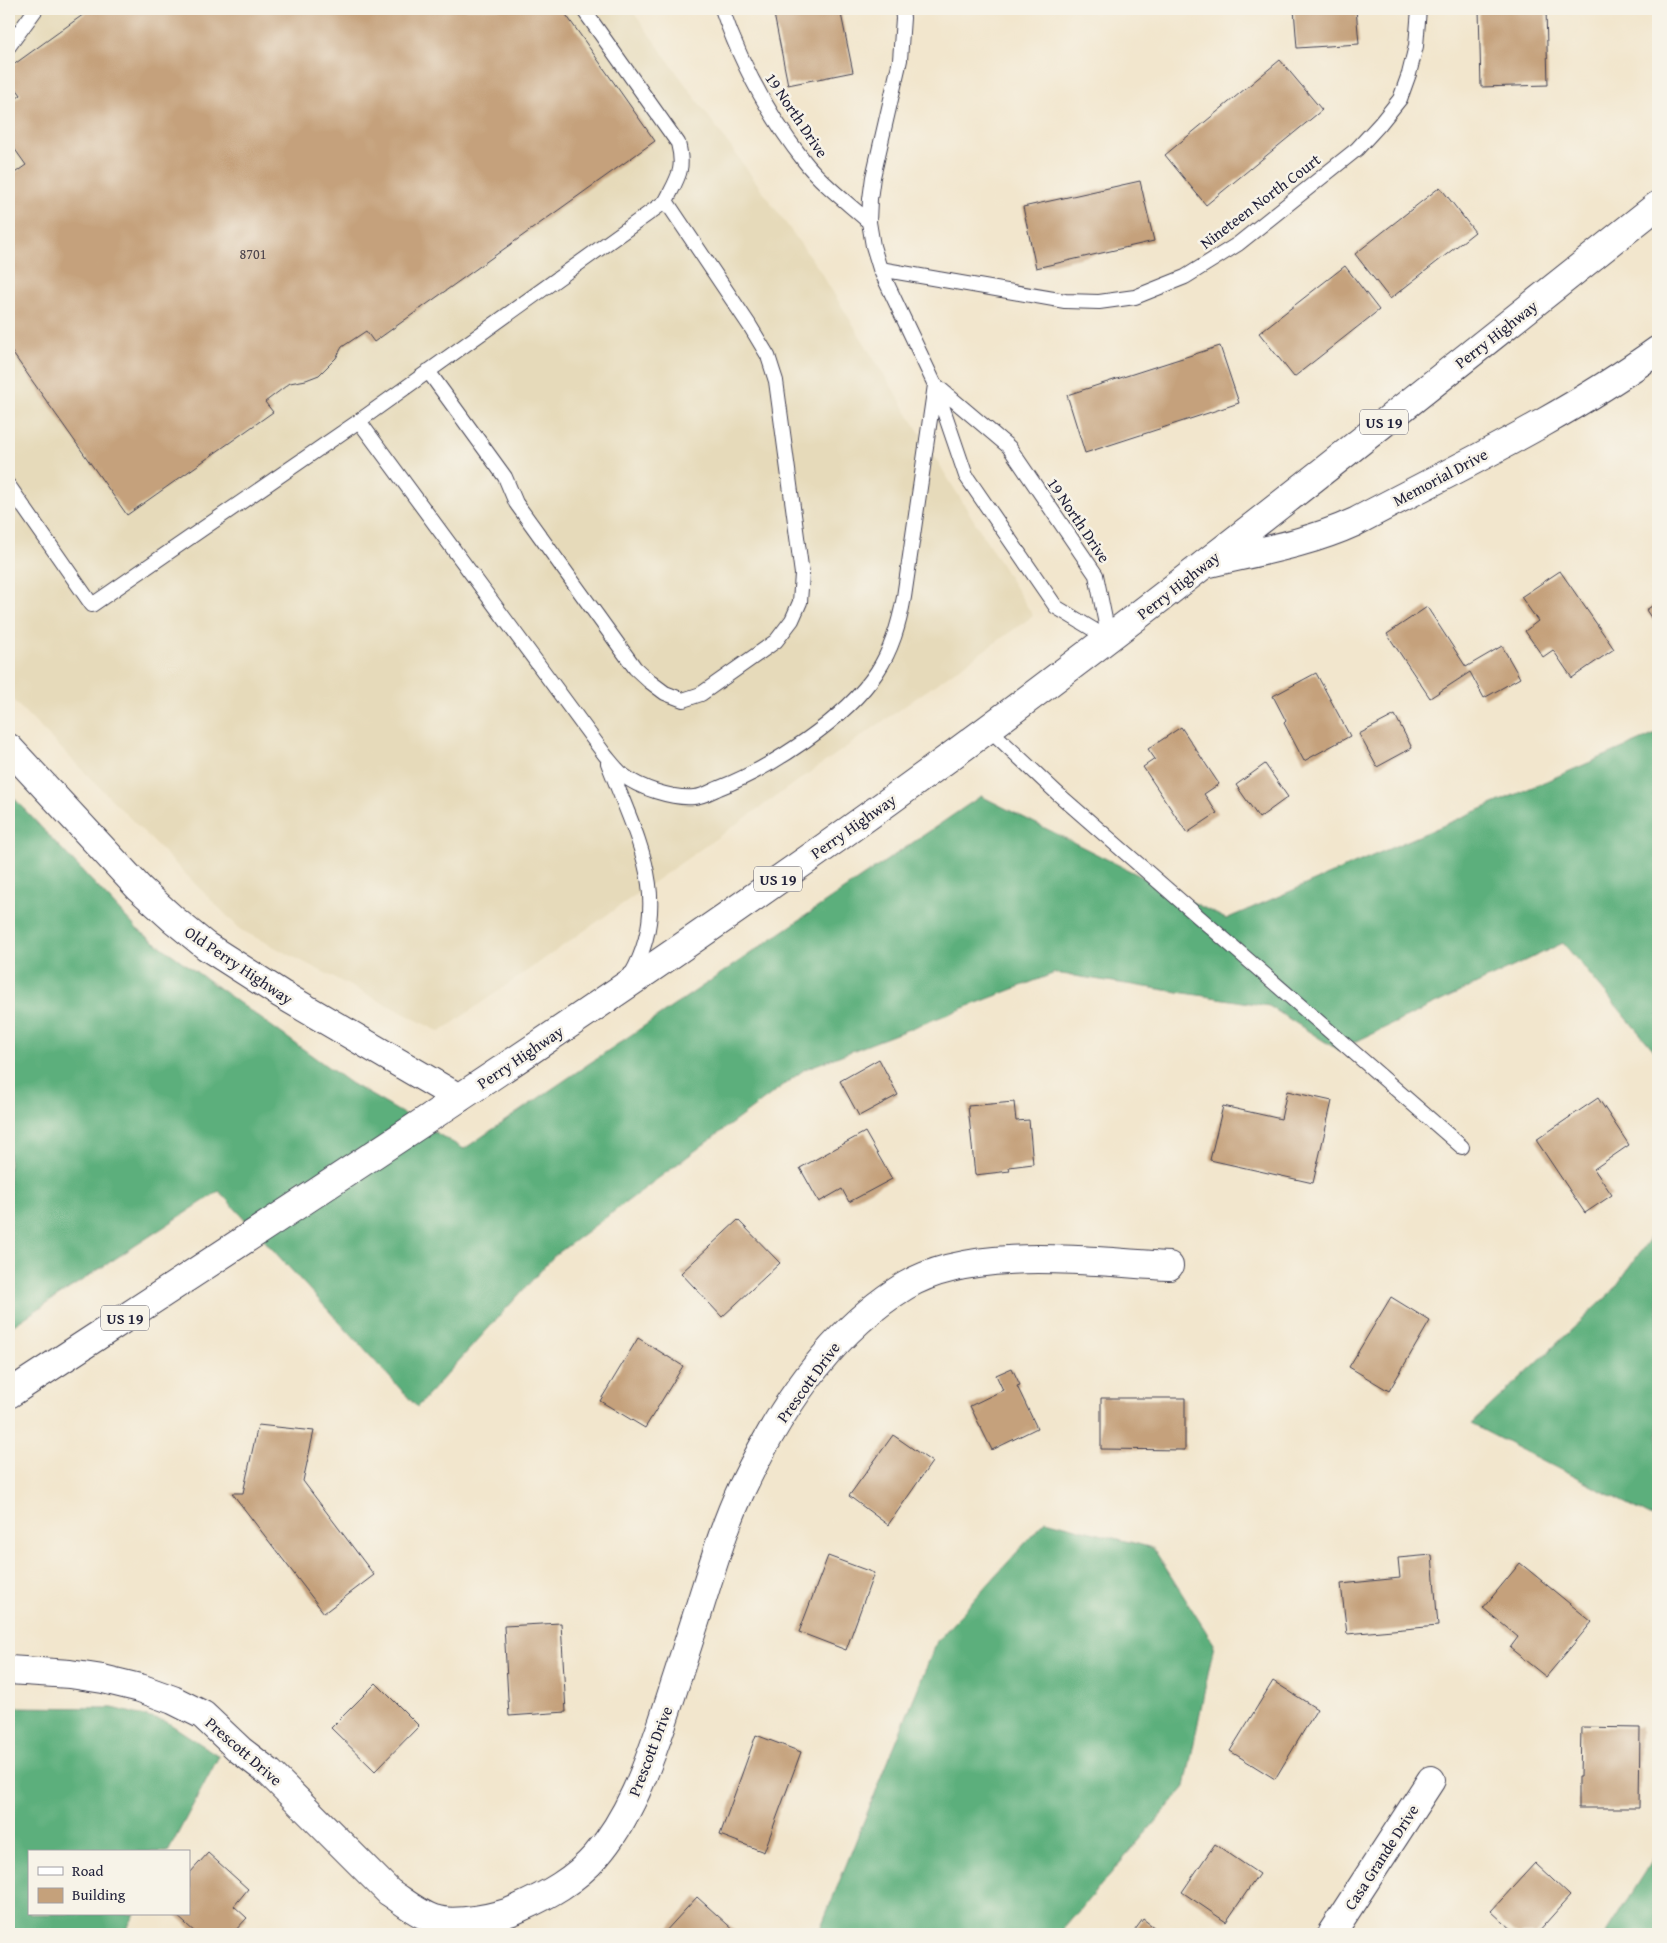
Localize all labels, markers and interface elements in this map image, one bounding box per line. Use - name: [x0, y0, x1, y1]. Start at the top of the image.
- street label: 19 North Drive: [760, 68, 834, 162]
- street label: Nineteen North Court: [1195, 147, 1326, 254]
- house number: 8701: [240, 244, 266, 264]
- street label: Perry Highway: [1449, 294, 1543, 374]
- road number: US 19: [1360, 410, 1408, 434]
- street label: Memorial Drive: [1388, 442, 1492, 512]
- street label: 19 North Drive: [1042, 473, 1116, 567]
- street label: Perry Highway: [1131, 545, 1225, 625]
- street label: Perry Highway: [805, 788, 901, 864]
- road number: US 19: [754, 866, 802, 892]
- street label: Old Perry Highway: [180, 920, 298, 1010]
- street label: Perry Highway: [472, 1019, 568, 1095]
- road number: US 19: [101, 1306, 149, 1330]
- street label: Prescott Drive: [770, 1337, 846, 1427]
- street label: Prescott Drive: [622, 1702, 678, 1800]
- street label: Prescott Drive: [200, 1711, 288, 1791]
- street label: Casa Grande Drive: [1338, 1799, 1424, 1915]
- legend: [28, 1850, 190, 1916]
- text: Road: [72, 1860, 103, 1881]
- text: Building: [72, 1884, 126, 1905]

